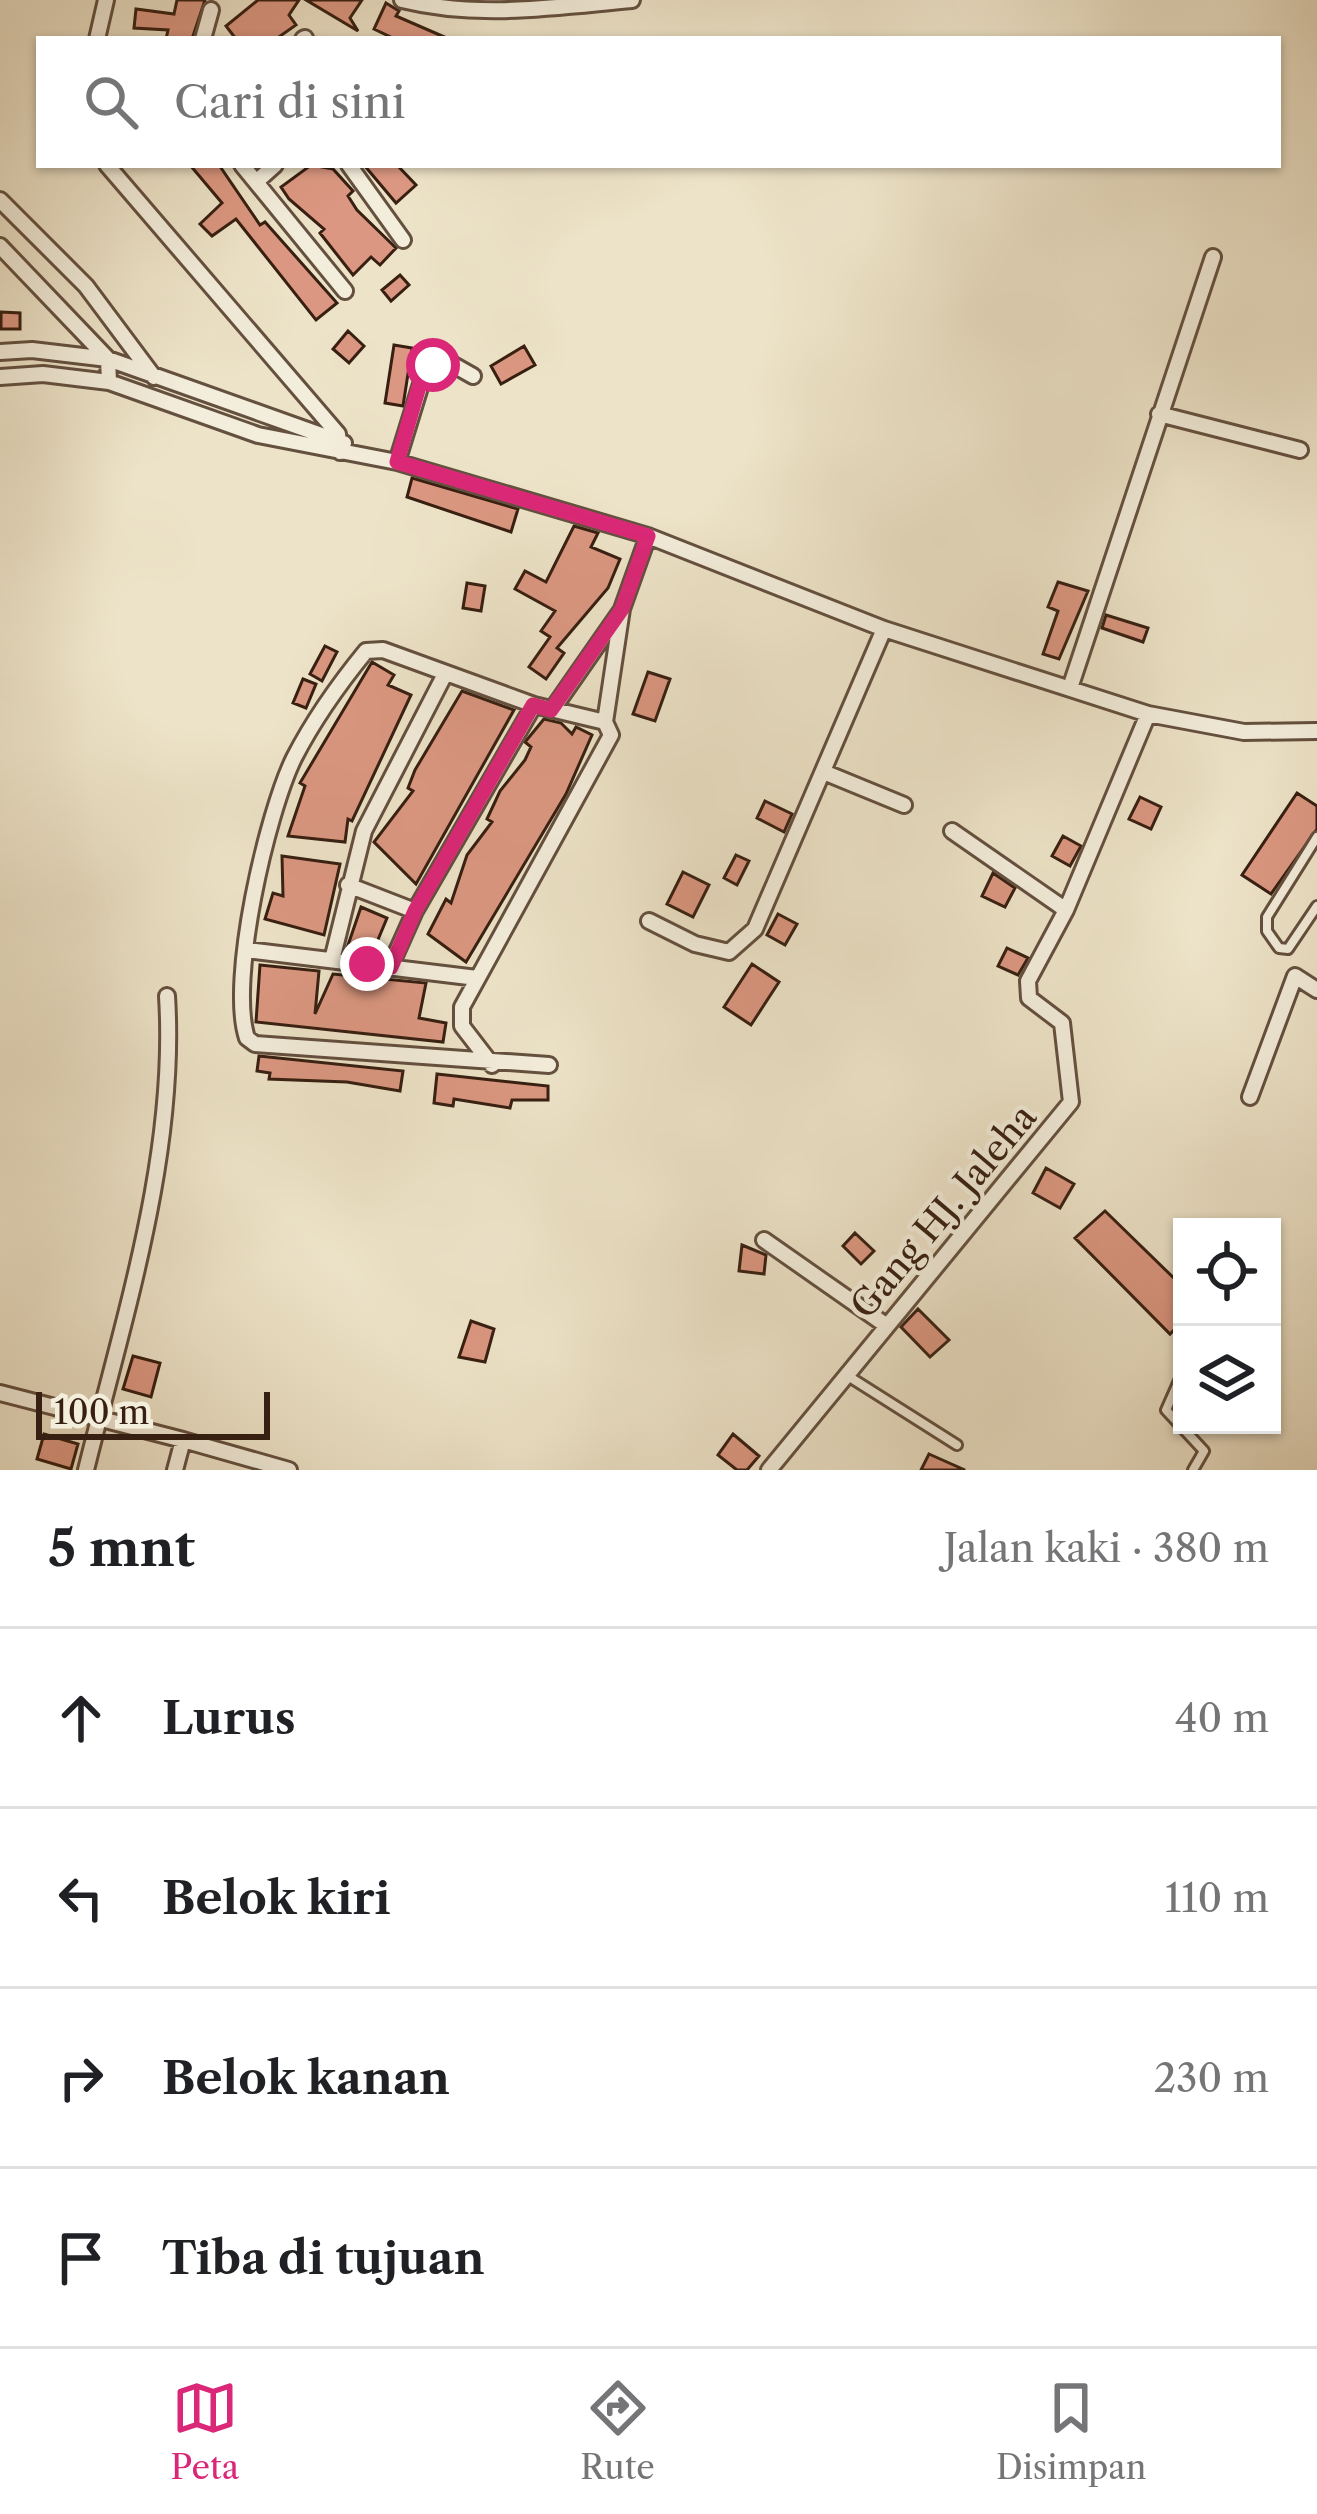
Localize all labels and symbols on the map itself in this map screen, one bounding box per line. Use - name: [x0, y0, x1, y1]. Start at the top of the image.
- route start: [406, 338, 460, 392]
- route end: [340, 937, 394, 991]
- street label: Gang HJ. Jaleha: [841, 1095, 1045, 1327]
- scale bar: [36, 1386, 270, 1439]

